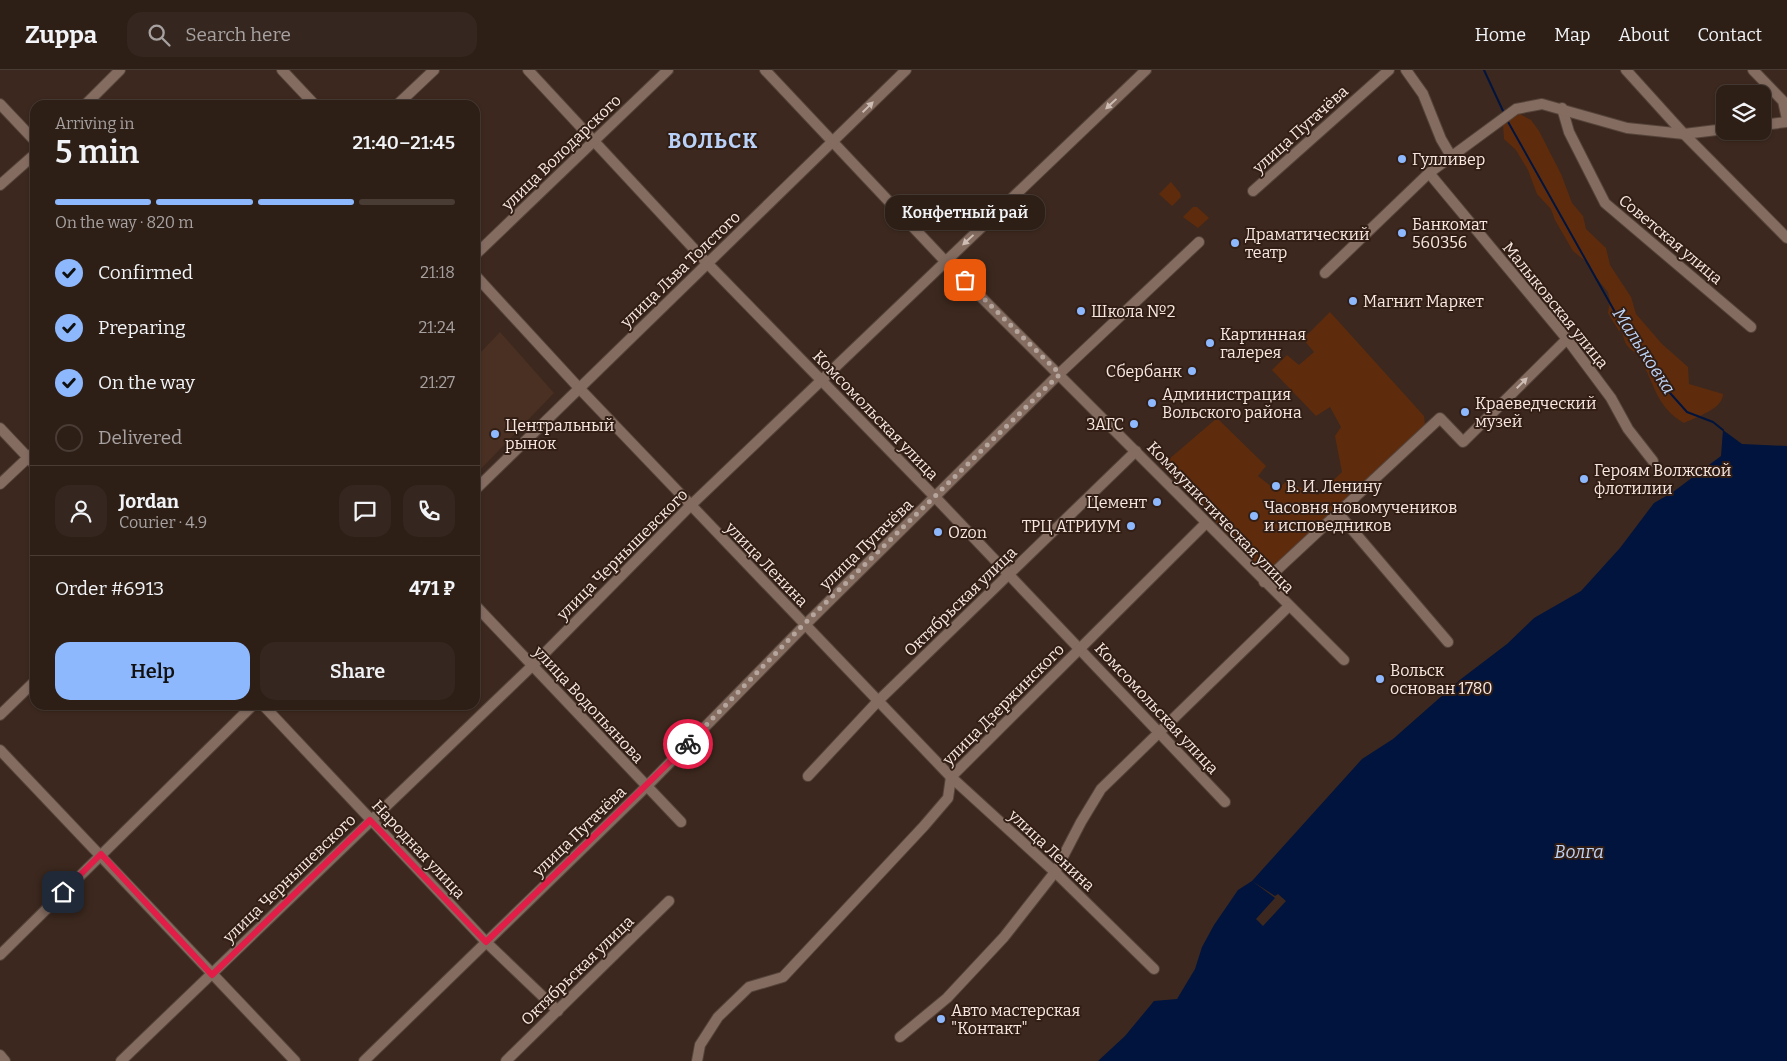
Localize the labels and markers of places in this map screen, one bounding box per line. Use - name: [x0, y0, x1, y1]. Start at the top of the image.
- place label: Гулливер: [1412, 150, 1485, 169]
- marker: Гулливер: [1396, 153, 1408, 165]
- callout: Конфетный рай: [885, 195, 1045, 230]
- place label: Банкомат 560356: [1412, 215, 1487, 252]
- place label: Драматический театр: [1245, 225, 1370, 262]
- marker: Банкомат 560356: [1396, 227, 1408, 239]
- marker: Драматический театр: [1229, 237, 1241, 249]
- pin: [944, 259, 986, 301]
- place label: Магнит Маркет: [1363, 292, 1484, 311]
- marker: Магнит Маркет: [1347, 295, 1359, 307]
- place label: Школа №2: [1091, 302, 1176, 321]
- marker: Школа №2: [1075, 305, 1087, 317]
- place label: Картинная галерея: [1220, 325, 1306, 362]
- marker: Картинная галерея: [1204, 337, 1216, 349]
- place label: Сбербанк: [1106, 362, 1183, 381]
- marker: Сбербанк: [1186, 365, 1198, 377]
- place label: Администрация Вольского района: [1162, 385, 1302, 422]
- place label: Краеведческий музей: [1475, 394, 1597, 431]
- marker: Администрация Вольского района: [1146, 397, 1158, 409]
- marker: Краеведческий музей: [1459, 406, 1471, 418]
- place label: ЗАГС: [1086, 415, 1124, 434]
- place label: Центральный рынок: [505, 416, 614, 453]
- marker: ЗАГС: [1128, 418, 1140, 430]
- marker: Центральный рынок: [489, 428, 501, 440]
- place label: Героям Волжской флотилии: [1594, 461, 1731, 498]
- marker: Героям Волжской флотилии: [1578, 473, 1590, 485]
- place label: В. И. Ленину: [1286, 477, 1382, 496]
- marker: В. И. Ленину: [1270, 480, 1282, 492]
- place label: Цемент: [1086, 493, 1147, 512]
- marker: Цемент: [1151, 496, 1163, 508]
- place label: Часовня новомучеников и исповедников: [1264, 498, 1457, 535]
- marker: Часовня новомучеников и исповедников: [1248, 510, 1260, 522]
- place label: ТРЦ АТРИУМ: [1022, 517, 1121, 536]
- marker: ТРЦ АТРИУМ: [1125, 520, 1137, 532]
- place label: Ozon: [948, 523, 987, 542]
- marker: Ozon: [932, 526, 944, 538]
- place label: Вольск основан 1780: [1390, 661, 1493, 698]
- marker: Вольск основан 1780: [1374, 673, 1386, 685]
- pin: [42, 871, 84, 913]
- place label: Авто мастерская "Контакт": [951, 1001, 1081, 1038]
- marker: Авто мастерская "Контакт": [935, 1013, 947, 1025]

